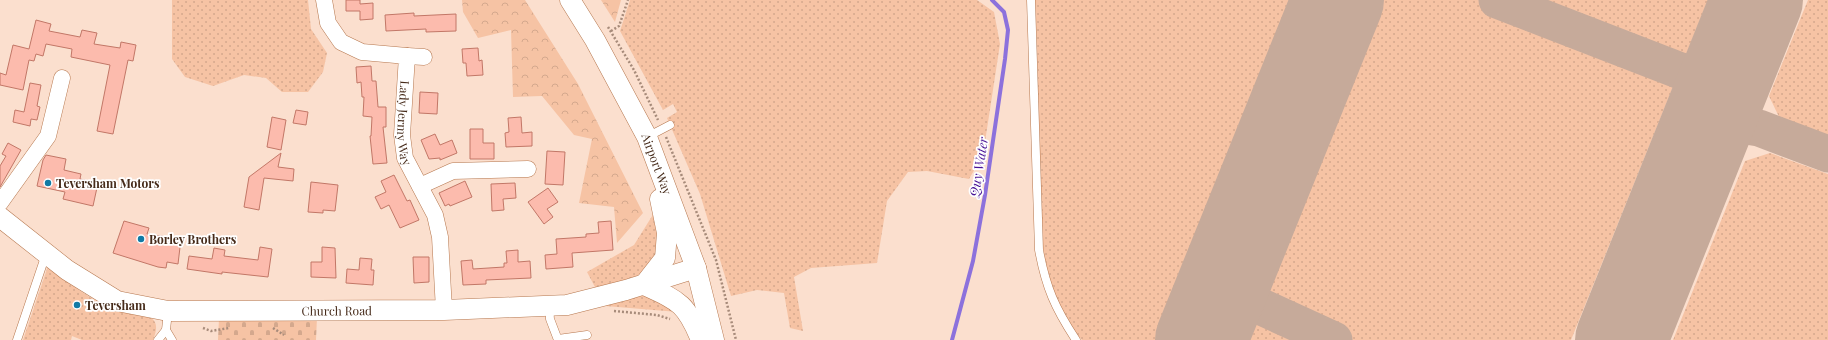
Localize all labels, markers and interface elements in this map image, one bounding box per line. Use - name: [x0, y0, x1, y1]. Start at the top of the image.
- street label: Lady Jermy Way: [394, 80, 416, 168]
- street label: Airport Way: [638, 130, 676, 197]
- water label: Quy Water: [965, 135, 991, 199]
- place label: Teversham Motors: [56, 175, 160, 191]
- marker: Teversham Motors: [43, 178, 53, 188]
- place label: Borley Brothers: [149, 231, 237, 247]
- marker: Borley Brothers: [136, 234, 146, 244]
- place label: Teversham: [85, 297, 146, 313]
- marker: Teversham: [72, 300, 82, 310]
- street label: Church Road: [301, 302, 372, 319]

